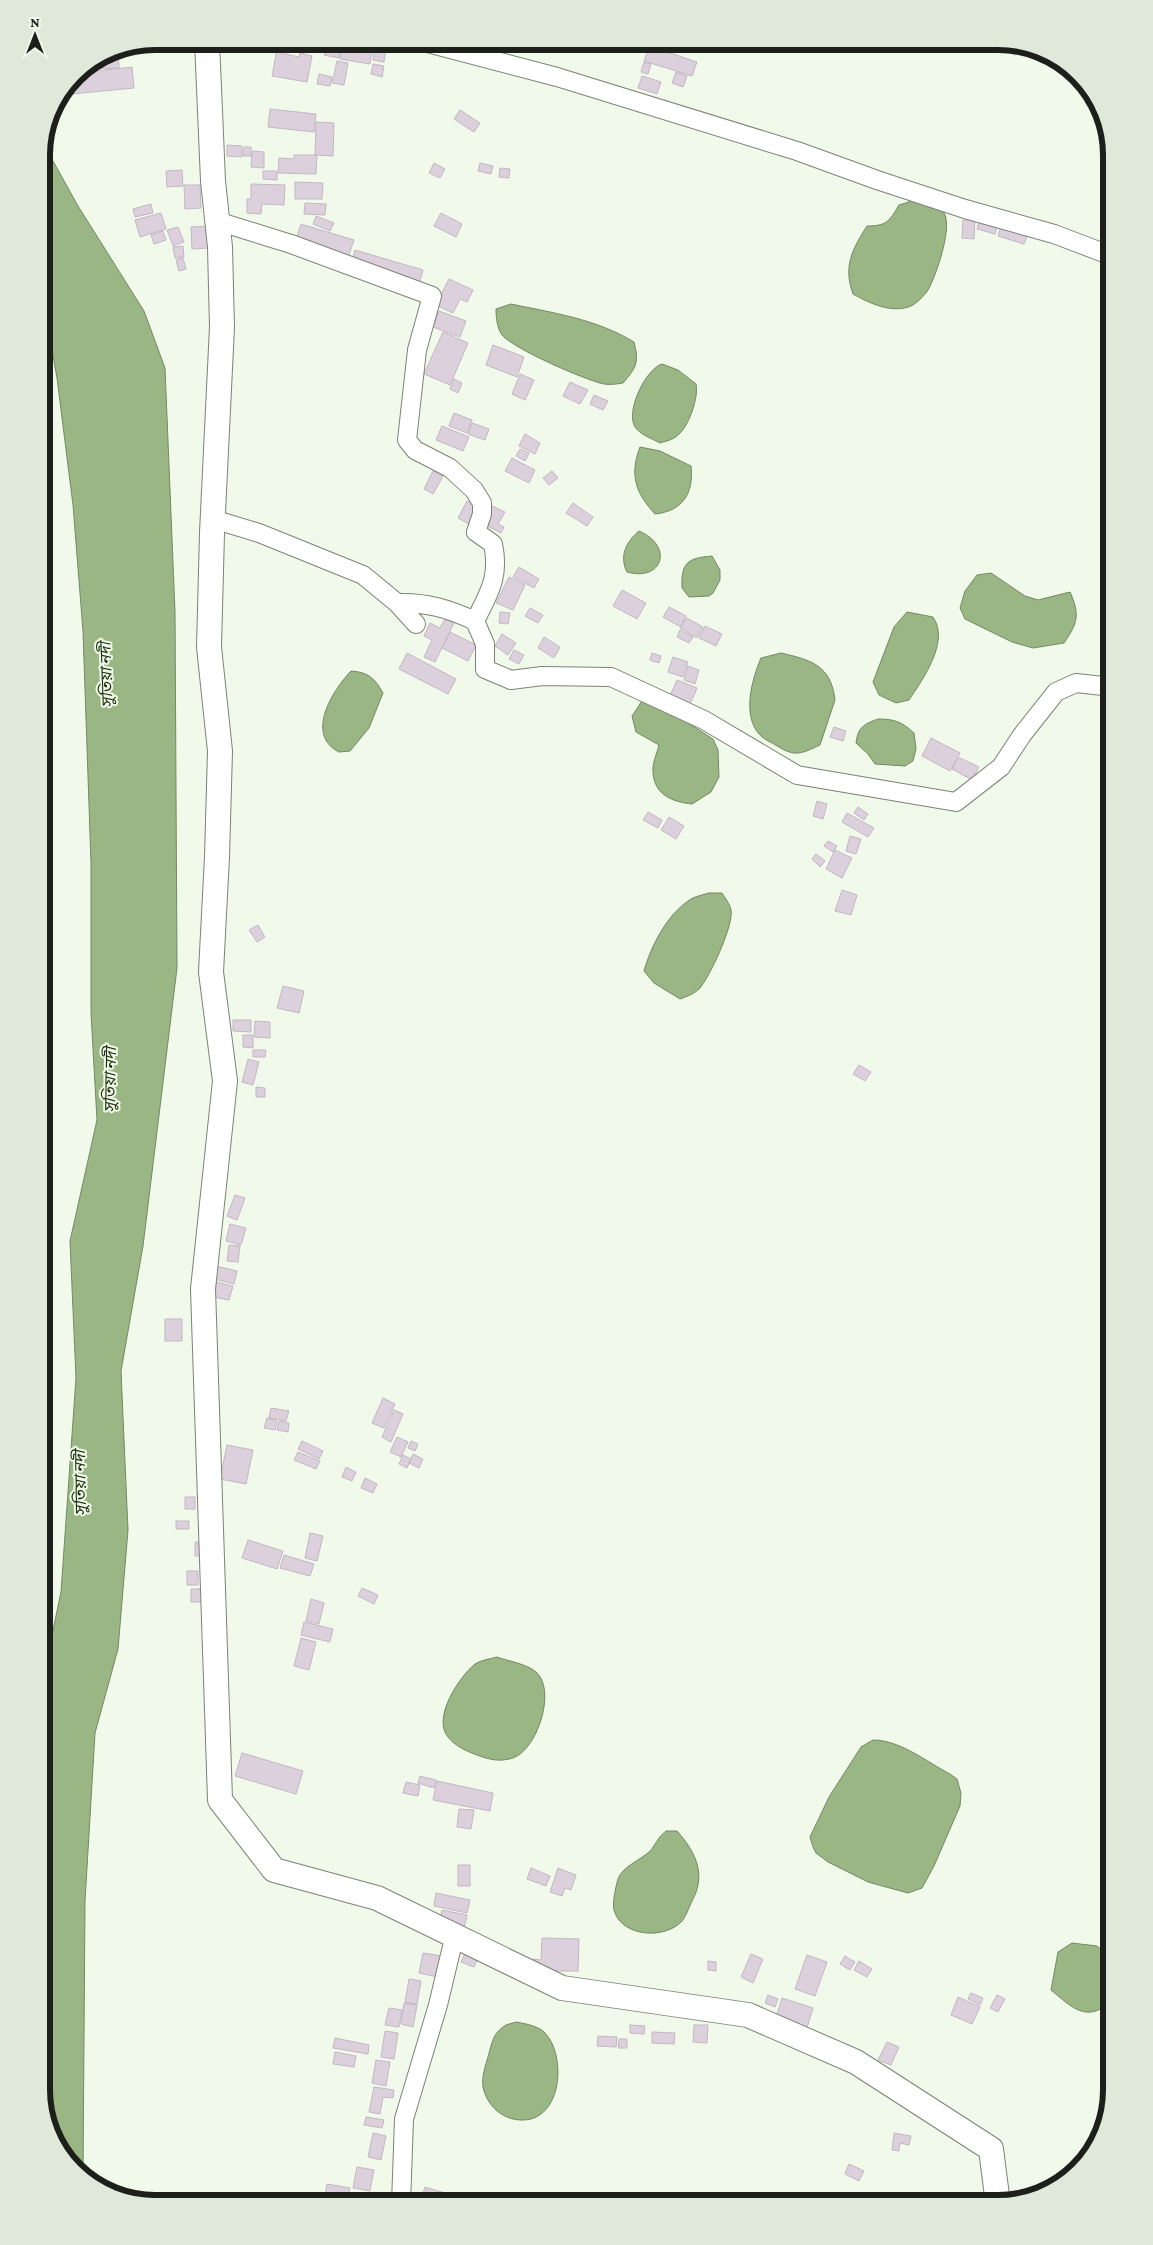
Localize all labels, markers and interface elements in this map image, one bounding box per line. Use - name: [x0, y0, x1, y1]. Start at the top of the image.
- north arrow: [10, 10, 60, 60]
- text: N: [30, 14, 40, 30]
- water label: সুতিয়া নদী: [95, 639, 117, 708]
- water label: সুতিয়া নদী: [100, 1044, 120, 1113]
- water label: সুতিয়া নদী: [70, 1447, 90, 1516]

